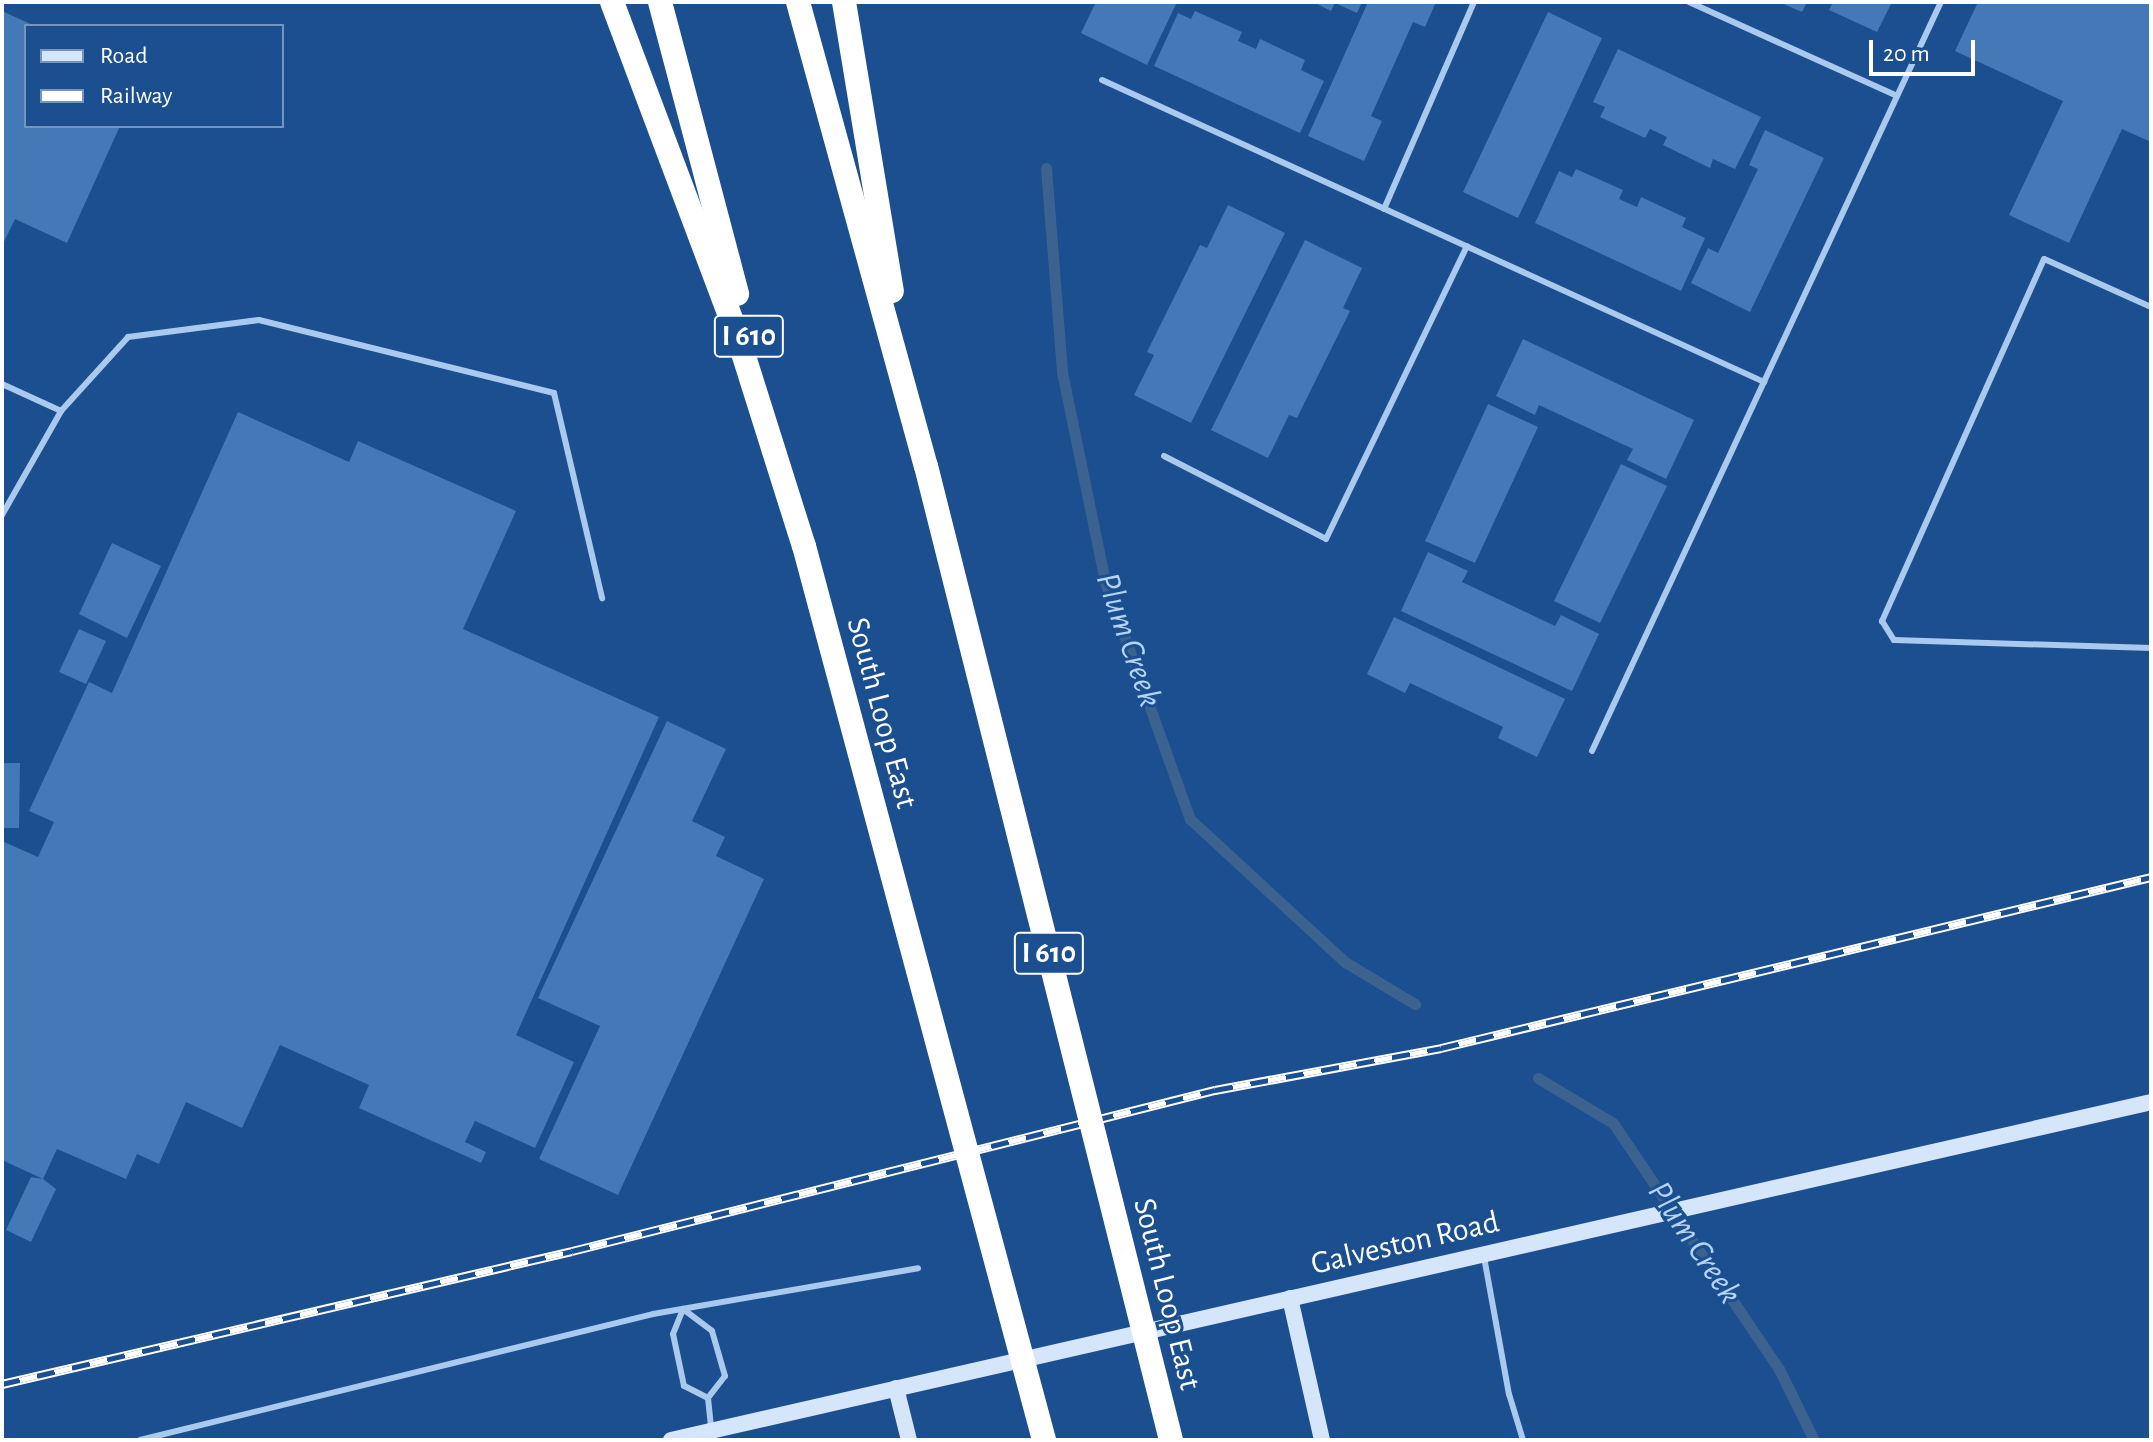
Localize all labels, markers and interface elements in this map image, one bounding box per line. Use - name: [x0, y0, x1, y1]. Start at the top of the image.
- legend: [24, 24, 284, 128]
- scale bar: [1873, 24, 1979, 74]
- text: 20 m: [1883, 42, 1930, 66]
- text: Road: [100, 44, 148, 68]
- text: Railway: [100, 84, 172, 108]
- road number: I 610: [713, 310, 785, 362]
- water label: Plum Creek: [1086, 567, 1170, 713]
- street label: South Loop East: [838, 613, 926, 813]
- road number: I 610: [1013, 927, 1085, 979]
- water label: Plum Creek: [1638, 1174, 1750, 1312]
- street label: South Loop East: [1125, 1194, 1209, 1394]
- street label: Galveston Road: [1307, 1203, 1503, 1283]

